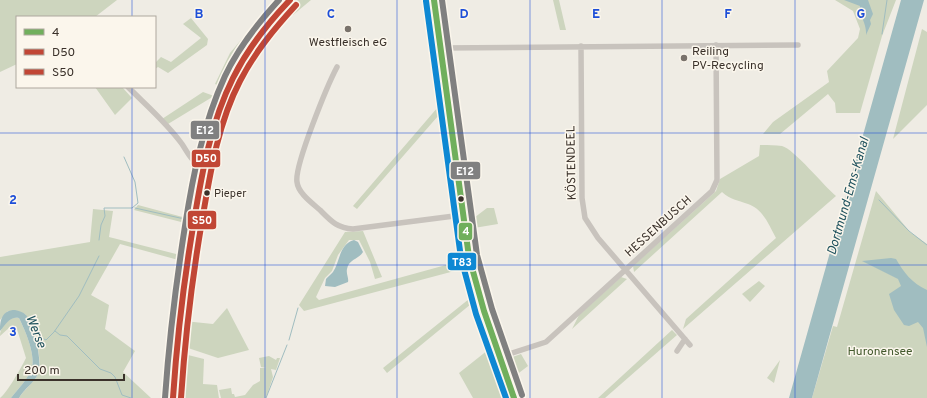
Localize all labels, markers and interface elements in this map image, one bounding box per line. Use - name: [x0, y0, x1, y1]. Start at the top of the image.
- text: B: [195, 7, 204, 23]
- text: C: [327, 7, 335, 23]
- text: D: [459, 7, 469, 23]
- text: E: [592, 7, 600, 23]
- text: F: [724, 7, 732, 23]
- text: G: [857, 7, 866, 23]
- legend: [16, 16, 156, 88]
- marker: Westfleisch eG: [343, 24, 353, 34]
- text: 4: [52, 25, 59, 41]
- place label: Westfleisch eG: [309, 35, 387, 51]
- place label: Reiling PV-Recycling: [692, 44, 764, 74]
- text: D50: [52, 45, 75, 61]
- marker: Reiling PV-Recycling: [679, 53, 689, 63]
- text: S50: [52, 65, 74, 81]
- line badge: E12: [190, 120, 220, 140]
- text: E12: [196, 124, 214, 138]
- street label: KÖSTENDEEL: [563, 125, 581, 200]
- water label: Dortmund-Ems-Kanal: [824, 135, 874, 257]
- line badge: D50: [191, 149, 221, 168]
- text: D50: [195, 152, 217, 166]
- line badge: E12: [450, 161, 481, 180]
- text: E12: [456, 165, 474, 179]
- place label: Pieper: [214, 187, 247, 201]
- marker: Pieper: [202, 188, 212, 198]
- street label: HESSENBUSCH: [622, 192, 695, 261]
- text: 2: [9, 193, 17, 209]
- unlabelled marker: [456, 194, 466, 204]
- line badge: S50: [187, 210, 217, 230]
- text: S50: [192, 214, 212, 228]
- line badge: 4: [458, 222, 473, 241]
- text: 4: [462, 225, 470, 239]
- line badge: T83: [447, 252, 477, 271]
- text: T83: [452, 256, 472, 270]
- water label: Werse: [21, 313, 49, 351]
- text: 3: [9, 325, 17, 341]
- park label: Huronensee: [847, 344, 913, 360]
- scale bar: [18, 356, 124, 382]
- text: 200 m: [24, 363, 60, 379]

